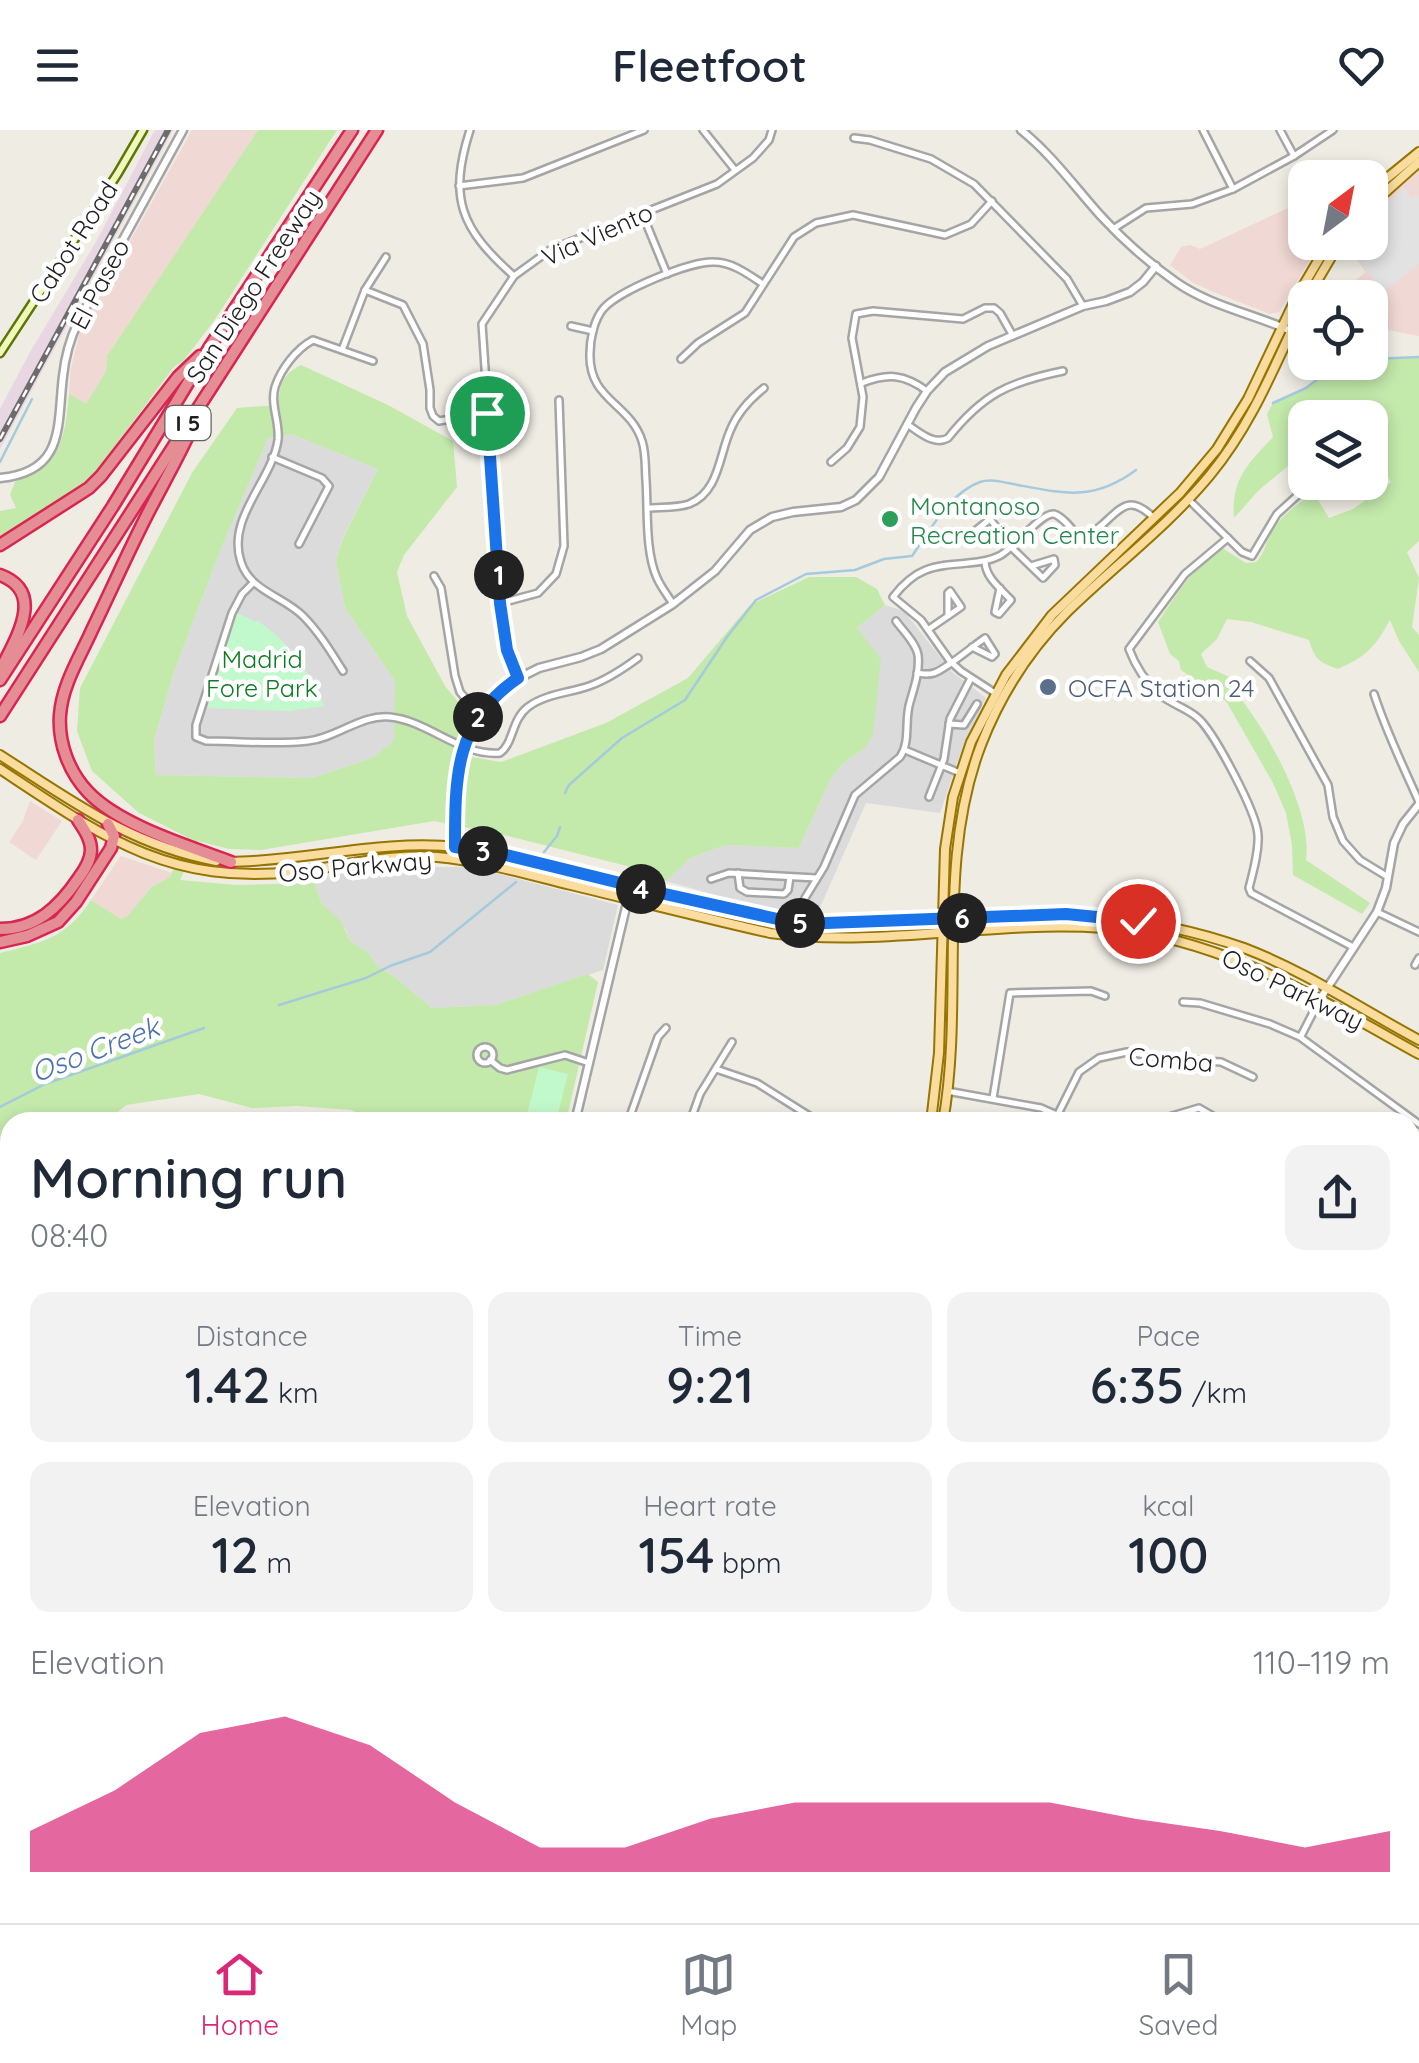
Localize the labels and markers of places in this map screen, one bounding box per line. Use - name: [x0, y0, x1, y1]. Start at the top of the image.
- pin: [445, 371, 530, 456]
- place label: Montanoso Recreation Center: [910, 490, 1120, 550]
- marker: Montanoso Recreation Center: [879, 508, 901, 530]
- pin: 1: [474, 550, 524, 600]
- place label: OCFA Station 24: [1068, 672, 1254, 703]
- marker: OCFA Station 24: [1037, 676, 1059, 698]
- pin: 2: [453, 692, 503, 742]
- pin: 3: [458, 826, 508, 876]
- pin: 4: [616, 864, 666, 914]
- pin: [1096, 879, 1181, 964]
- pin: 6: [937, 893, 987, 943]
- pin: 5: [775, 898, 825, 948]

